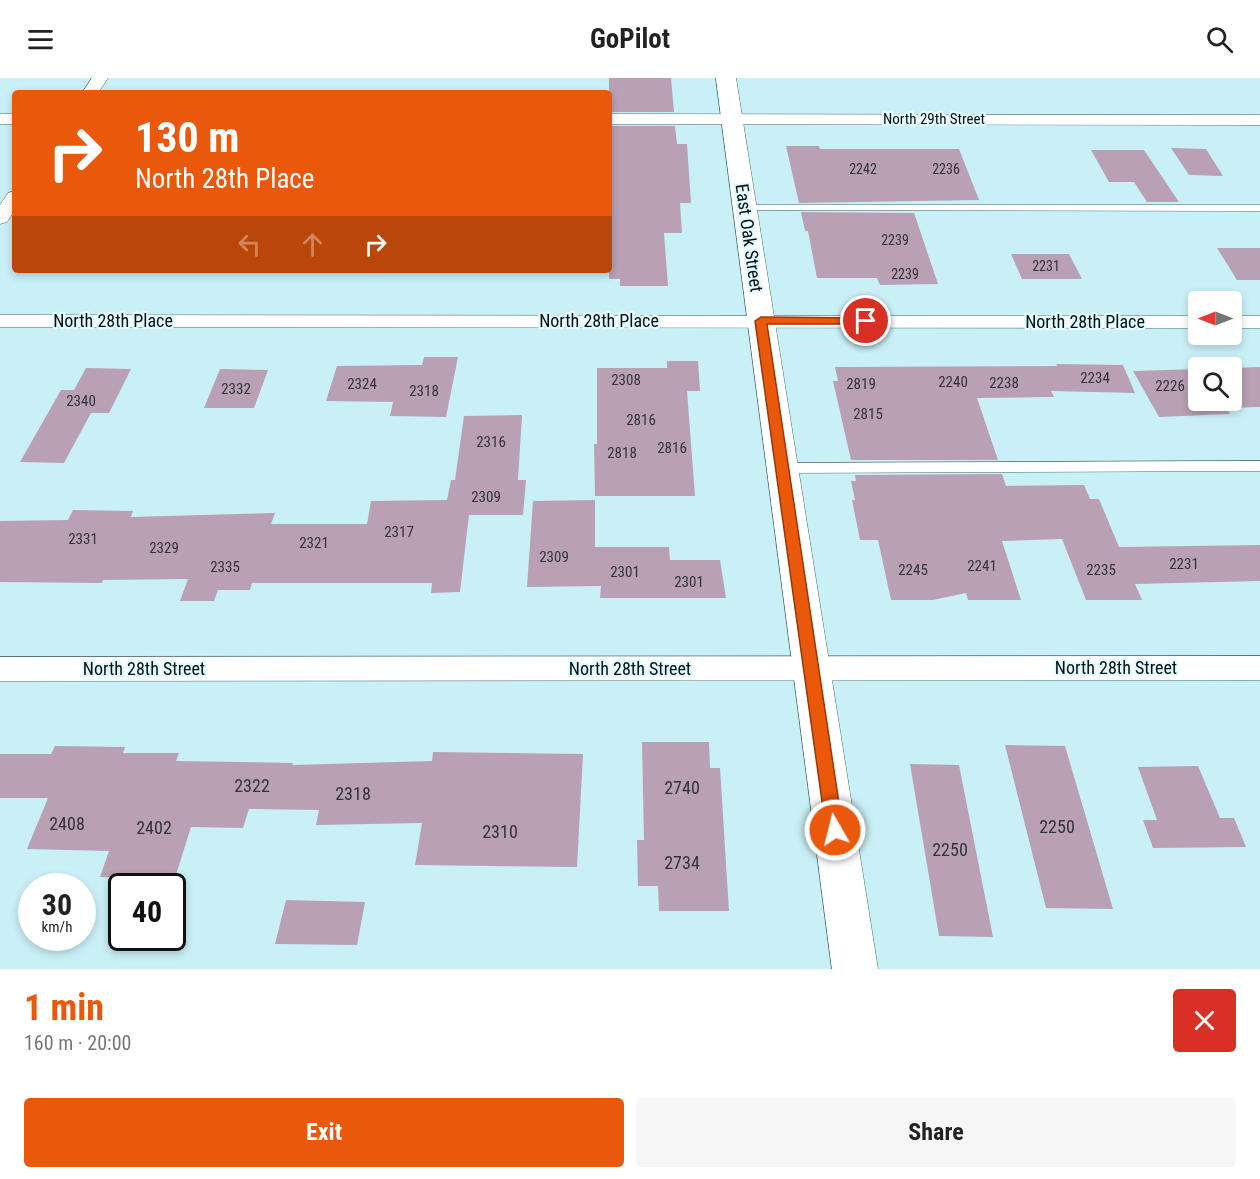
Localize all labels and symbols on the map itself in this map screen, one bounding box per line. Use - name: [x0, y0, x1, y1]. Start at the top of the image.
- street label: North 29th Street: [883, 110, 985, 128]
- house number: 2242: [849, 161, 877, 177]
- house number: 2236: [932, 161, 960, 177]
- street label: East Oak Street: [732, 182, 767, 293]
- house number: 2239: [881, 232, 909, 248]
- house number: 2231: [1032, 258, 1060, 274]
- house number: 2239: [891, 266, 919, 282]
- north arrow: [1188, 291, 1242, 345]
- pin: [840, 295, 891, 346]
- street label: North 28th Place: [53, 310, 173, 331]
- street label: North 28th Place: [539, 310, 659, 331]
- street label: North 28th Place: [1025, 311, 1145, 332]
- house number: 2234: [1080, 369, 1110, 387]
- house number: 2308: [611, 371, 641, 389]
- house number: 2240: [938, 373, 968, 391]
- house number: 2238: [989, 374, 1019, 392]
- house number: 2324: [347, 375, 377, 393]
- house number: 2819: [846, 375, 876, 393]
- house number: 2226: [1155, 377, 1185, 395]
- house number: 2332: [221, 380, 251, 398]
- house number: 2318: [409, 382, 439, 400]
- house number: 2340: [66, 392, 96, 410]
- house number: 2815: [853, 405, 883, 423]
- house number: 2816: [626, 411, 656, 429]
- house number: 2316: [476, 433, 506, 451]
- house number: 2816: [657, 439, 687, 457]
- house number: 2818: [607, 444, 637, 462]
- house number: 2309: [471, 488, 501, 506]
- house number: 2317: [384, 523, 414, 541]
- house number: 2331: [68, 530, 98, 548]
- house number: 2321: [299, 534, 329, 552]
- house number: 2329: [149, 539, 179, 557]
- house number: 2309: [539, 548, 569, 566]
- house number: 2231: [1169, 555, 1199, 573]
- house number: 2241: [967, 557, 997, 575]
- house number: 2335: [210, 558, 240, 576]
- house number: 2245: [898, 561, 928, 579]
- house number: 2235: [1086, 561, 1116, 579]
- house number: 2301: [610, 563, 640, 581]
- house number: 2301: [674, 573, 704, 591]
- street label: North 28th Street: [1055, 657, 1177, 678]
- street label: North 28th Street: [83, 658, 205, 679]
- street label: North 28th Street: [569, 658, 691, 679]
- house number: 2322: [234, 775, 270, 796]
- house number: 2740: [664, 777, 700, 798]
- house number: 2318: [335, 783, 371, 804]
- position arrow: [803, 798, 867, 862]
- house number: 2408: [49, 813, 85, 834]
- house number: 2250: [1039, 816, 1075, 837]
- house number: 2402: [136, 817, 172, 838]
- house number: 2310: [482, 821, 518, 842]
- house number: 2250: [932, 839, 968, 860]
- house number: 2734: [664, 852, 700, 873]
- speed limit sign: 40: [108, 873, 186, 951]

